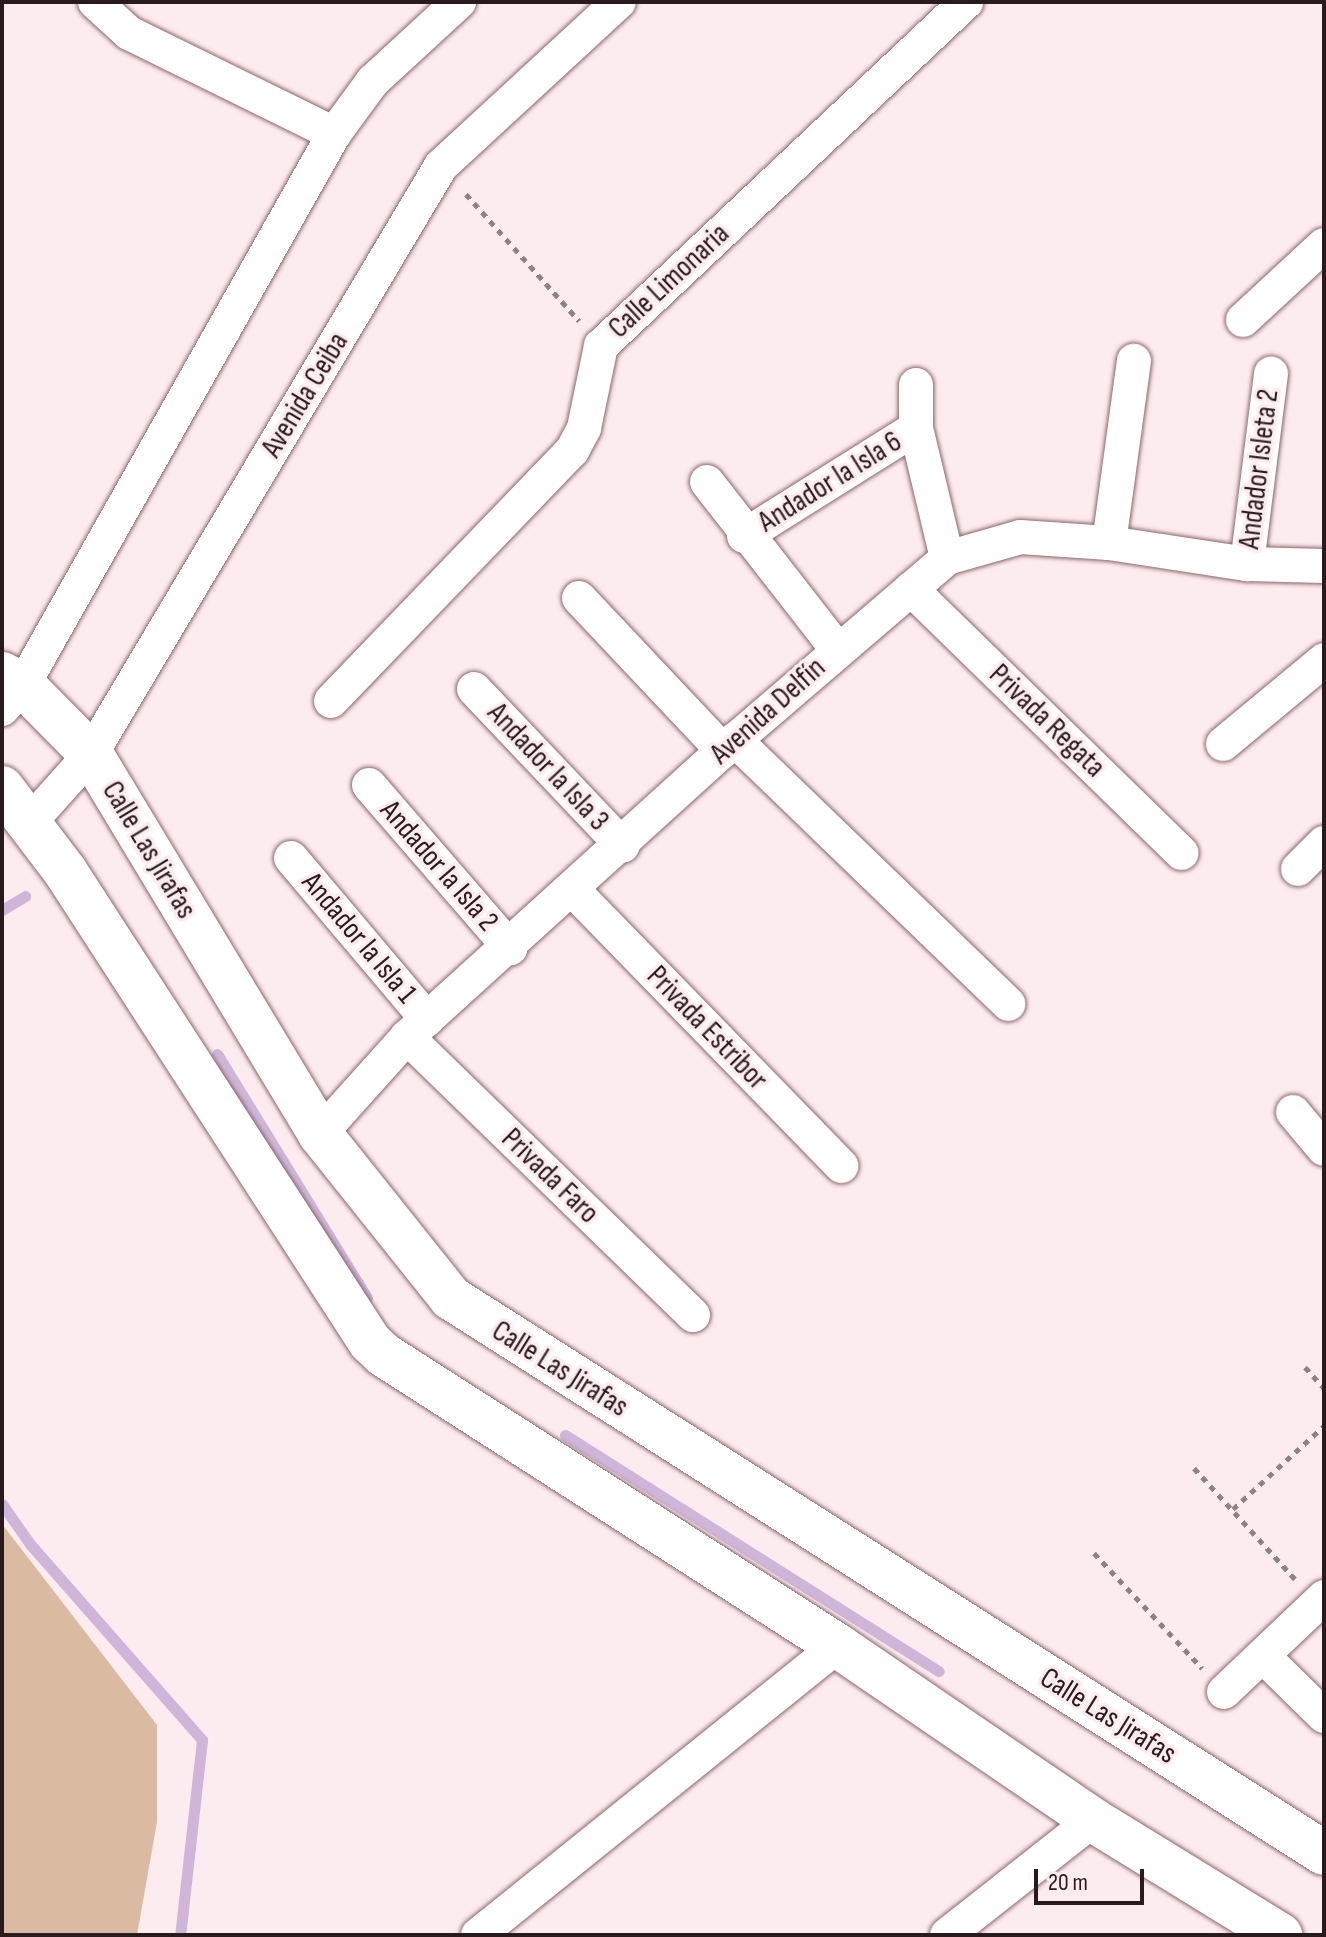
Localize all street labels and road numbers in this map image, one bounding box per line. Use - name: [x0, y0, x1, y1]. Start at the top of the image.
- street label: Calle Limonaria: [601, 216, 737, 346]
- street label: Avenida Ceiba: [254, 326, 356, 464]
- street label: Andador Isleta 2: [1231, 387, 1287, 551]
- street label: Andador la Isla 6: [752, 424, 908, 540]
- street label: Avenida Delfín: [703, 650, 833, 772]
- street label: Privada Regata: [981, 657, 1113, 785]
- street label: Andador la Isla 3: [480, 696, 616, 838]
- street label: Calle Las Jirafas: [94, 775, 204, 925]
- street label: Andador la Isla 2: [372, 793, 506, 939]
- street label: Andador la Isla 1: [294, 865, 424, 1011]
- street label: Privada Estribor: [639, 959, 775, 1097]
- street label: Privada Faro: [494, 1121, 606, 1231]
- street label: Calle Las Jirafas: [485, 1313, 635, 1425]
- street label: Calle Las Jirafas: [1033, 1660, 1183, 1772]

